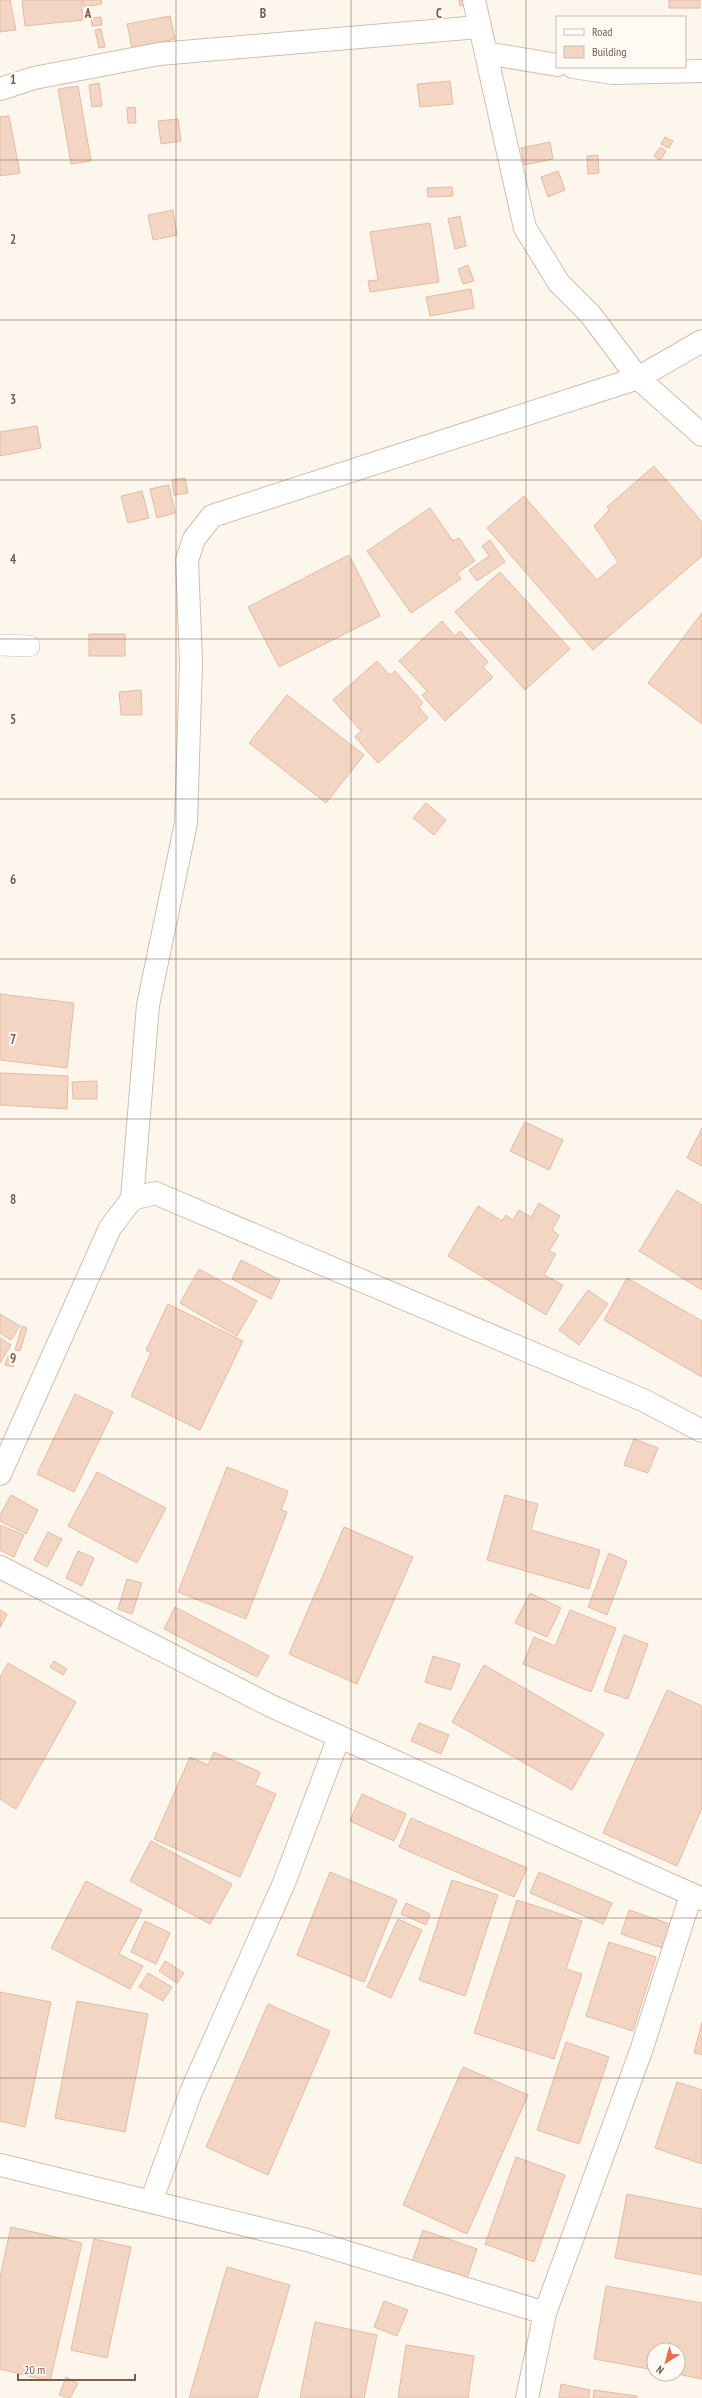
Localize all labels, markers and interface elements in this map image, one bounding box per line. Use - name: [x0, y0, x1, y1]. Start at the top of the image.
- text: A: [84, 5, 92, 22]
- text: B: [260, 5, 266, 22]
- text: C: [436, 5, 442, 22]
- legend: [556, 16, 686, 68]
- text: Road: [592, 24, 612, 39]
- text: Building: [592, 44, 627, 59]
- text: 1: [10, 71, 16, 88]
- text: 2: [10, 231, 16, 248]
- text: 3: [10, 391, 16, 408]
- text: 4: [10, 551, 17, 568]
- text: 5: [10, 711, 16, 728]
- text: 6: [10, 871, 16, 888]
- text: 7: [10, 1031, 16, 1048]
- text: 8: [10, 1191, 16, 1208]
- text: 9: [10, 1350, 16, 1367]
- north arrow: [646, 2342, 686, 2382]
- scale bar: [18, 2356, 135, 2382]
- text: 20 m: [24, 2362, 45, 2377]
- text: N: [653, 2363, 667, 2377]

